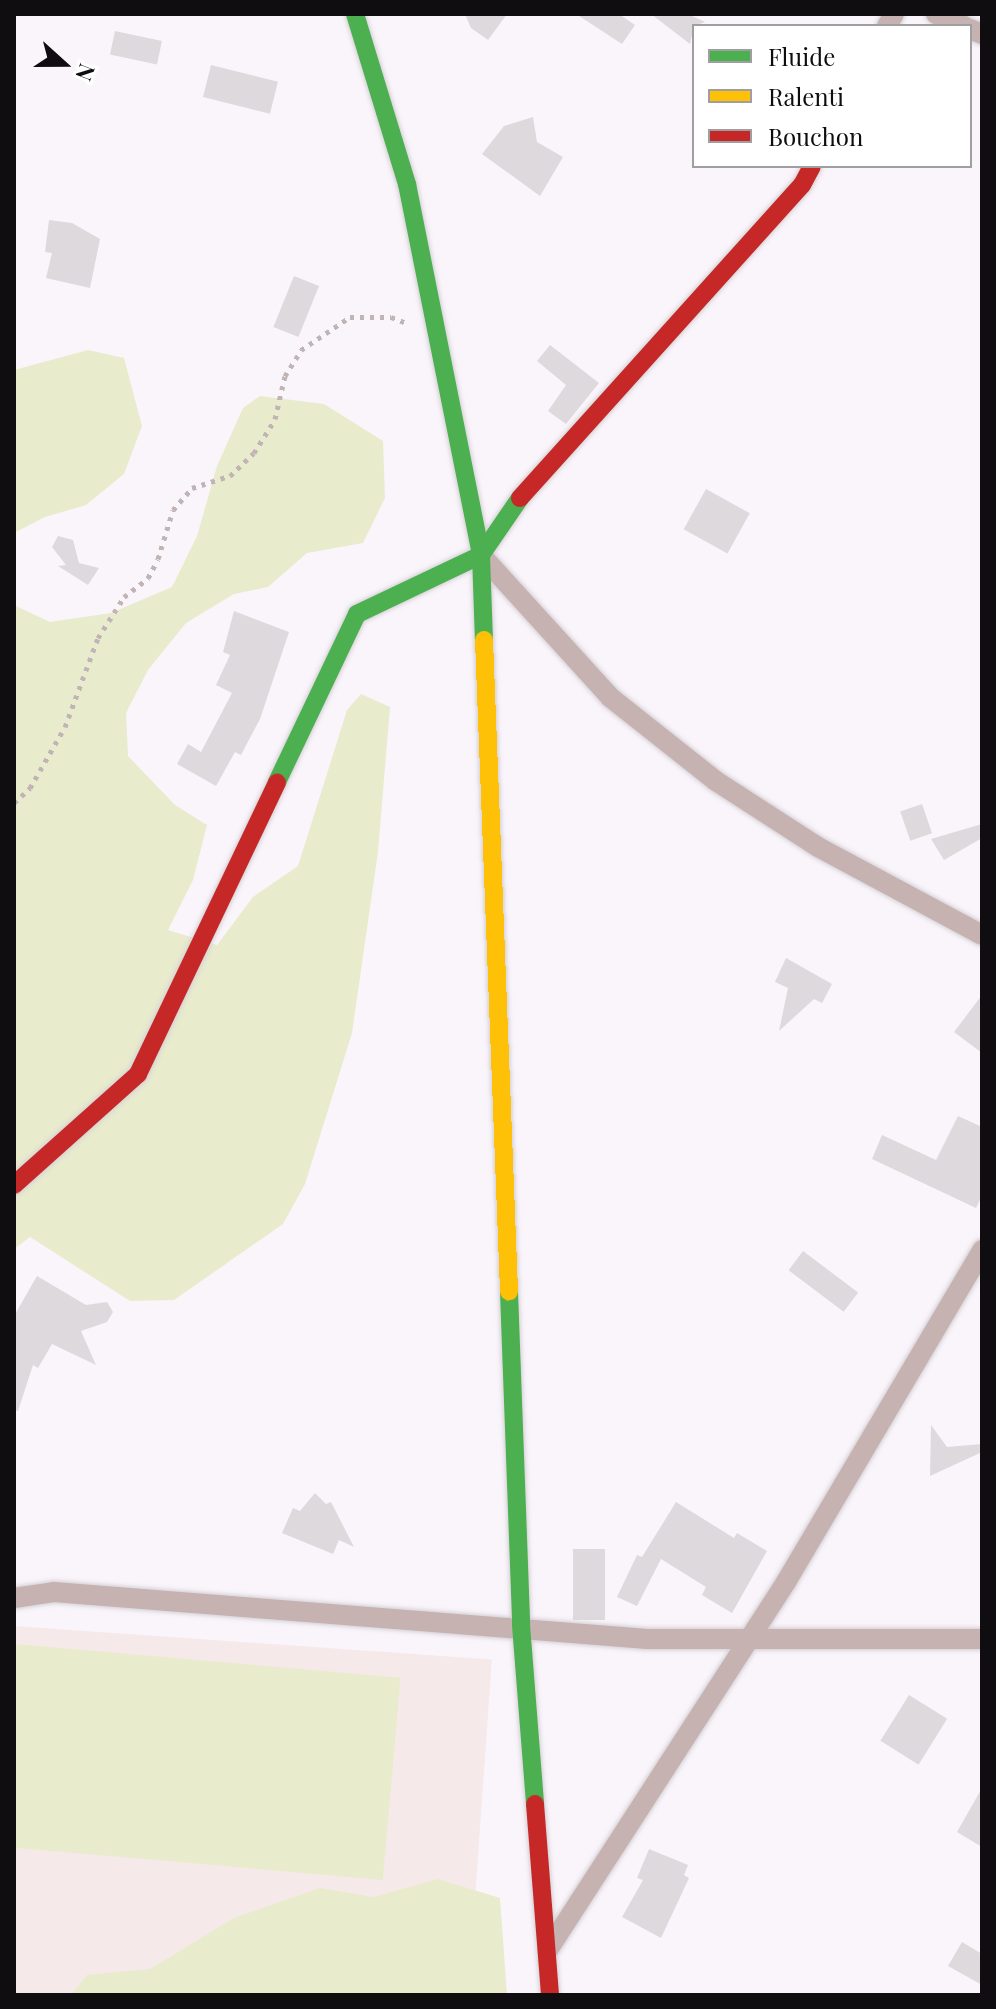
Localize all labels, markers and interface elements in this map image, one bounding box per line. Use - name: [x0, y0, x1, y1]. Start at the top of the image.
- north arrow: [24, 24, 104, 104]
- legend: [692, 24, 972, 168]
- text: Fluide: [768, 40, 835, 72]
- text: N: [70, 60, 103, 85]
- text: Ralenti: [768, 80, 844, 112]
- text: Bouchon: [768, 120, 863, 152]

